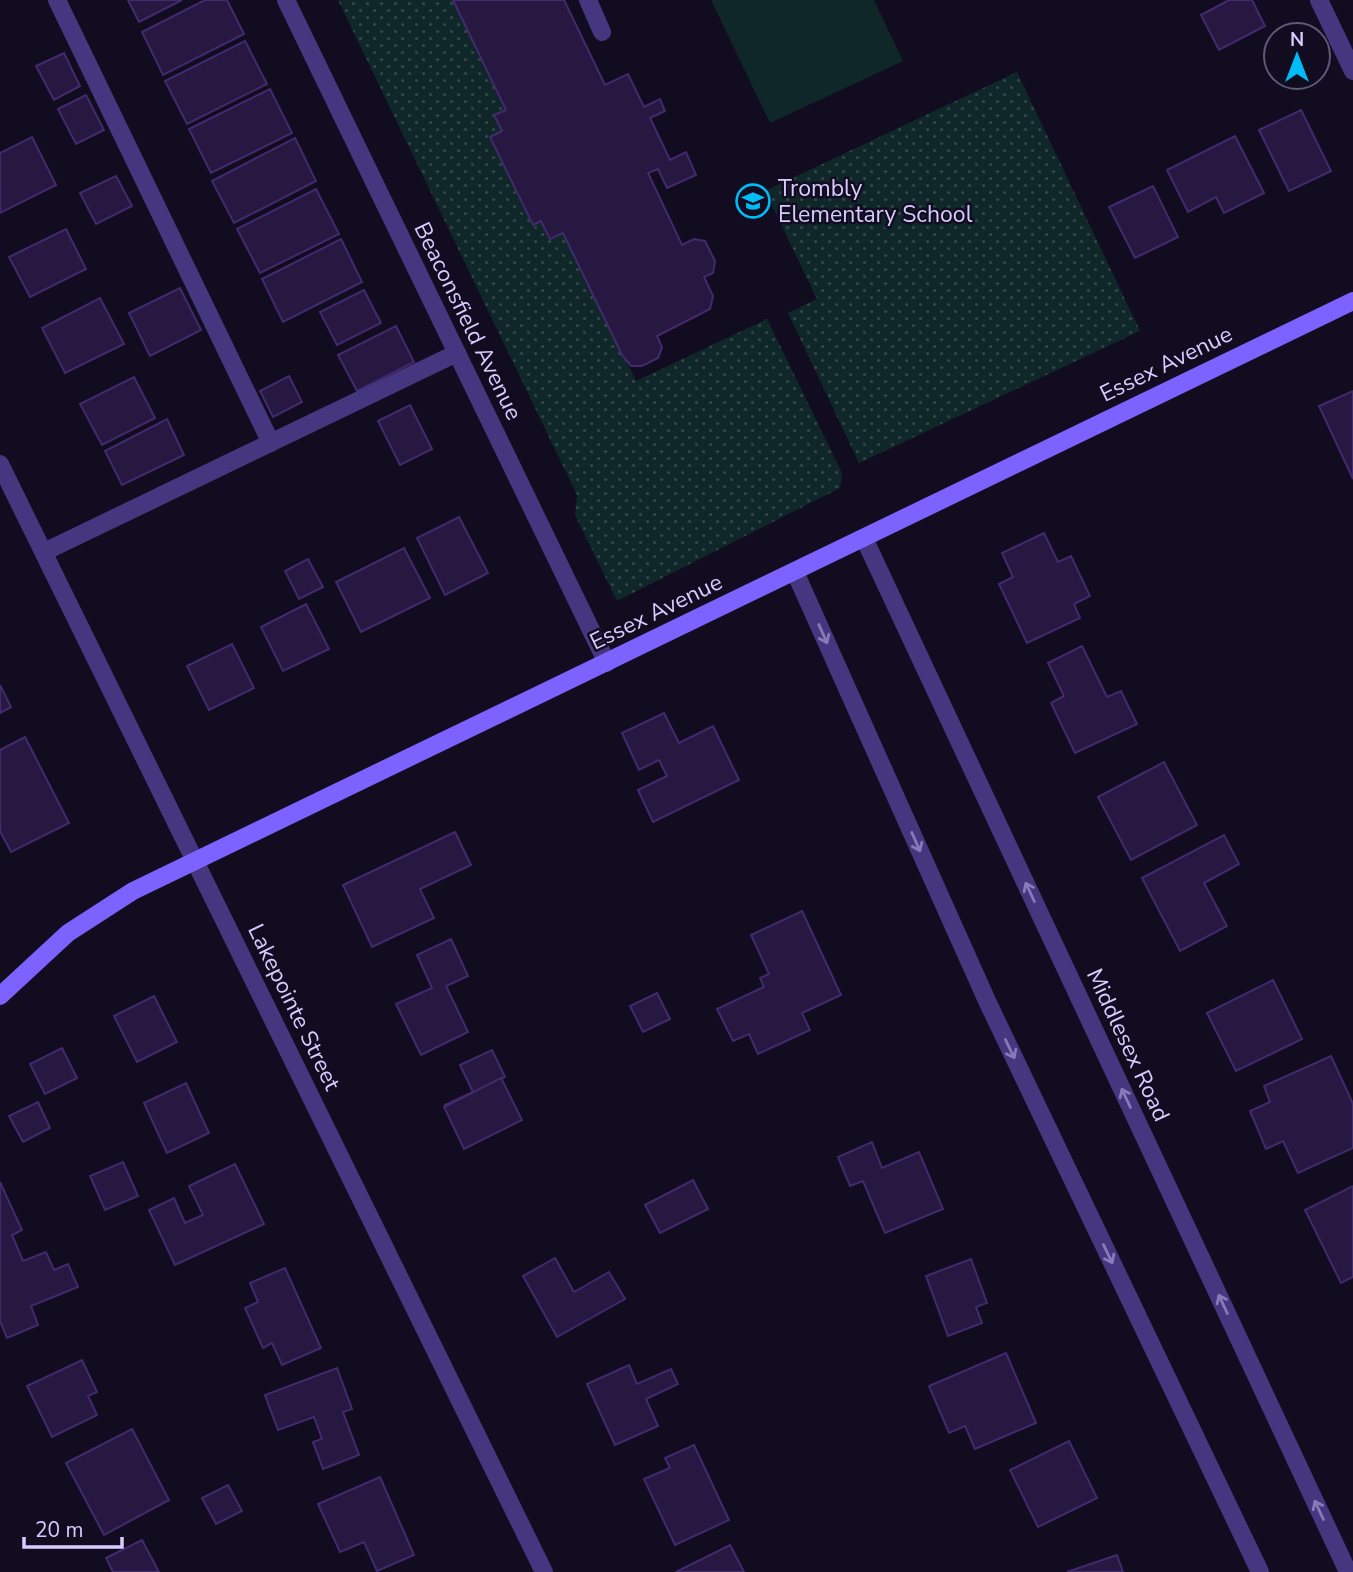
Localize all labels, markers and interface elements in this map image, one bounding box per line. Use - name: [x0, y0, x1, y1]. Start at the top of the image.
- north arrow: [1262, 21, 1332, 91]
- text: N: [1290, 27, 1304, 53]
- place label: Trombly Elementary School: [778, 173, 973, 230]
- school or university icon: Trombly Elementary School: [734, 182, 772, 220]
- street label: Beaconsfield Avenue: [407, 217, 529, 425]
- street label: Essex Avenue: [1095, 319, 1237, 409]
- street label: Essex Avenue: [585, 567, 727, 657]
- one-way arrow: [817, 623, 830, 644]
- one-way arrow: [910, 831, 923, 852]
- one-way arrow: [1023, 882, 1036, 903]
- street label: Lakepointe Street: [240, 919, 348, 1096]
- street label: Middlesex Road: [1079, 963, 1177, 1127]
- one-way arrow: [1004, 1038, 1018, 1059]
- one-way arrow: [1119, 1088, 1132, 1109]
- one-way arrow: [1102, 1243, 1115, 1264]
- one-way arrow: [1216, 1294, 1229, 1315]
- one-way arrow: [1312, 1500, 1325, 1521]
- scale bar: [24, 1506, 122, 1550]
- text: 20 m: [35, 1516, 84, 1544]

